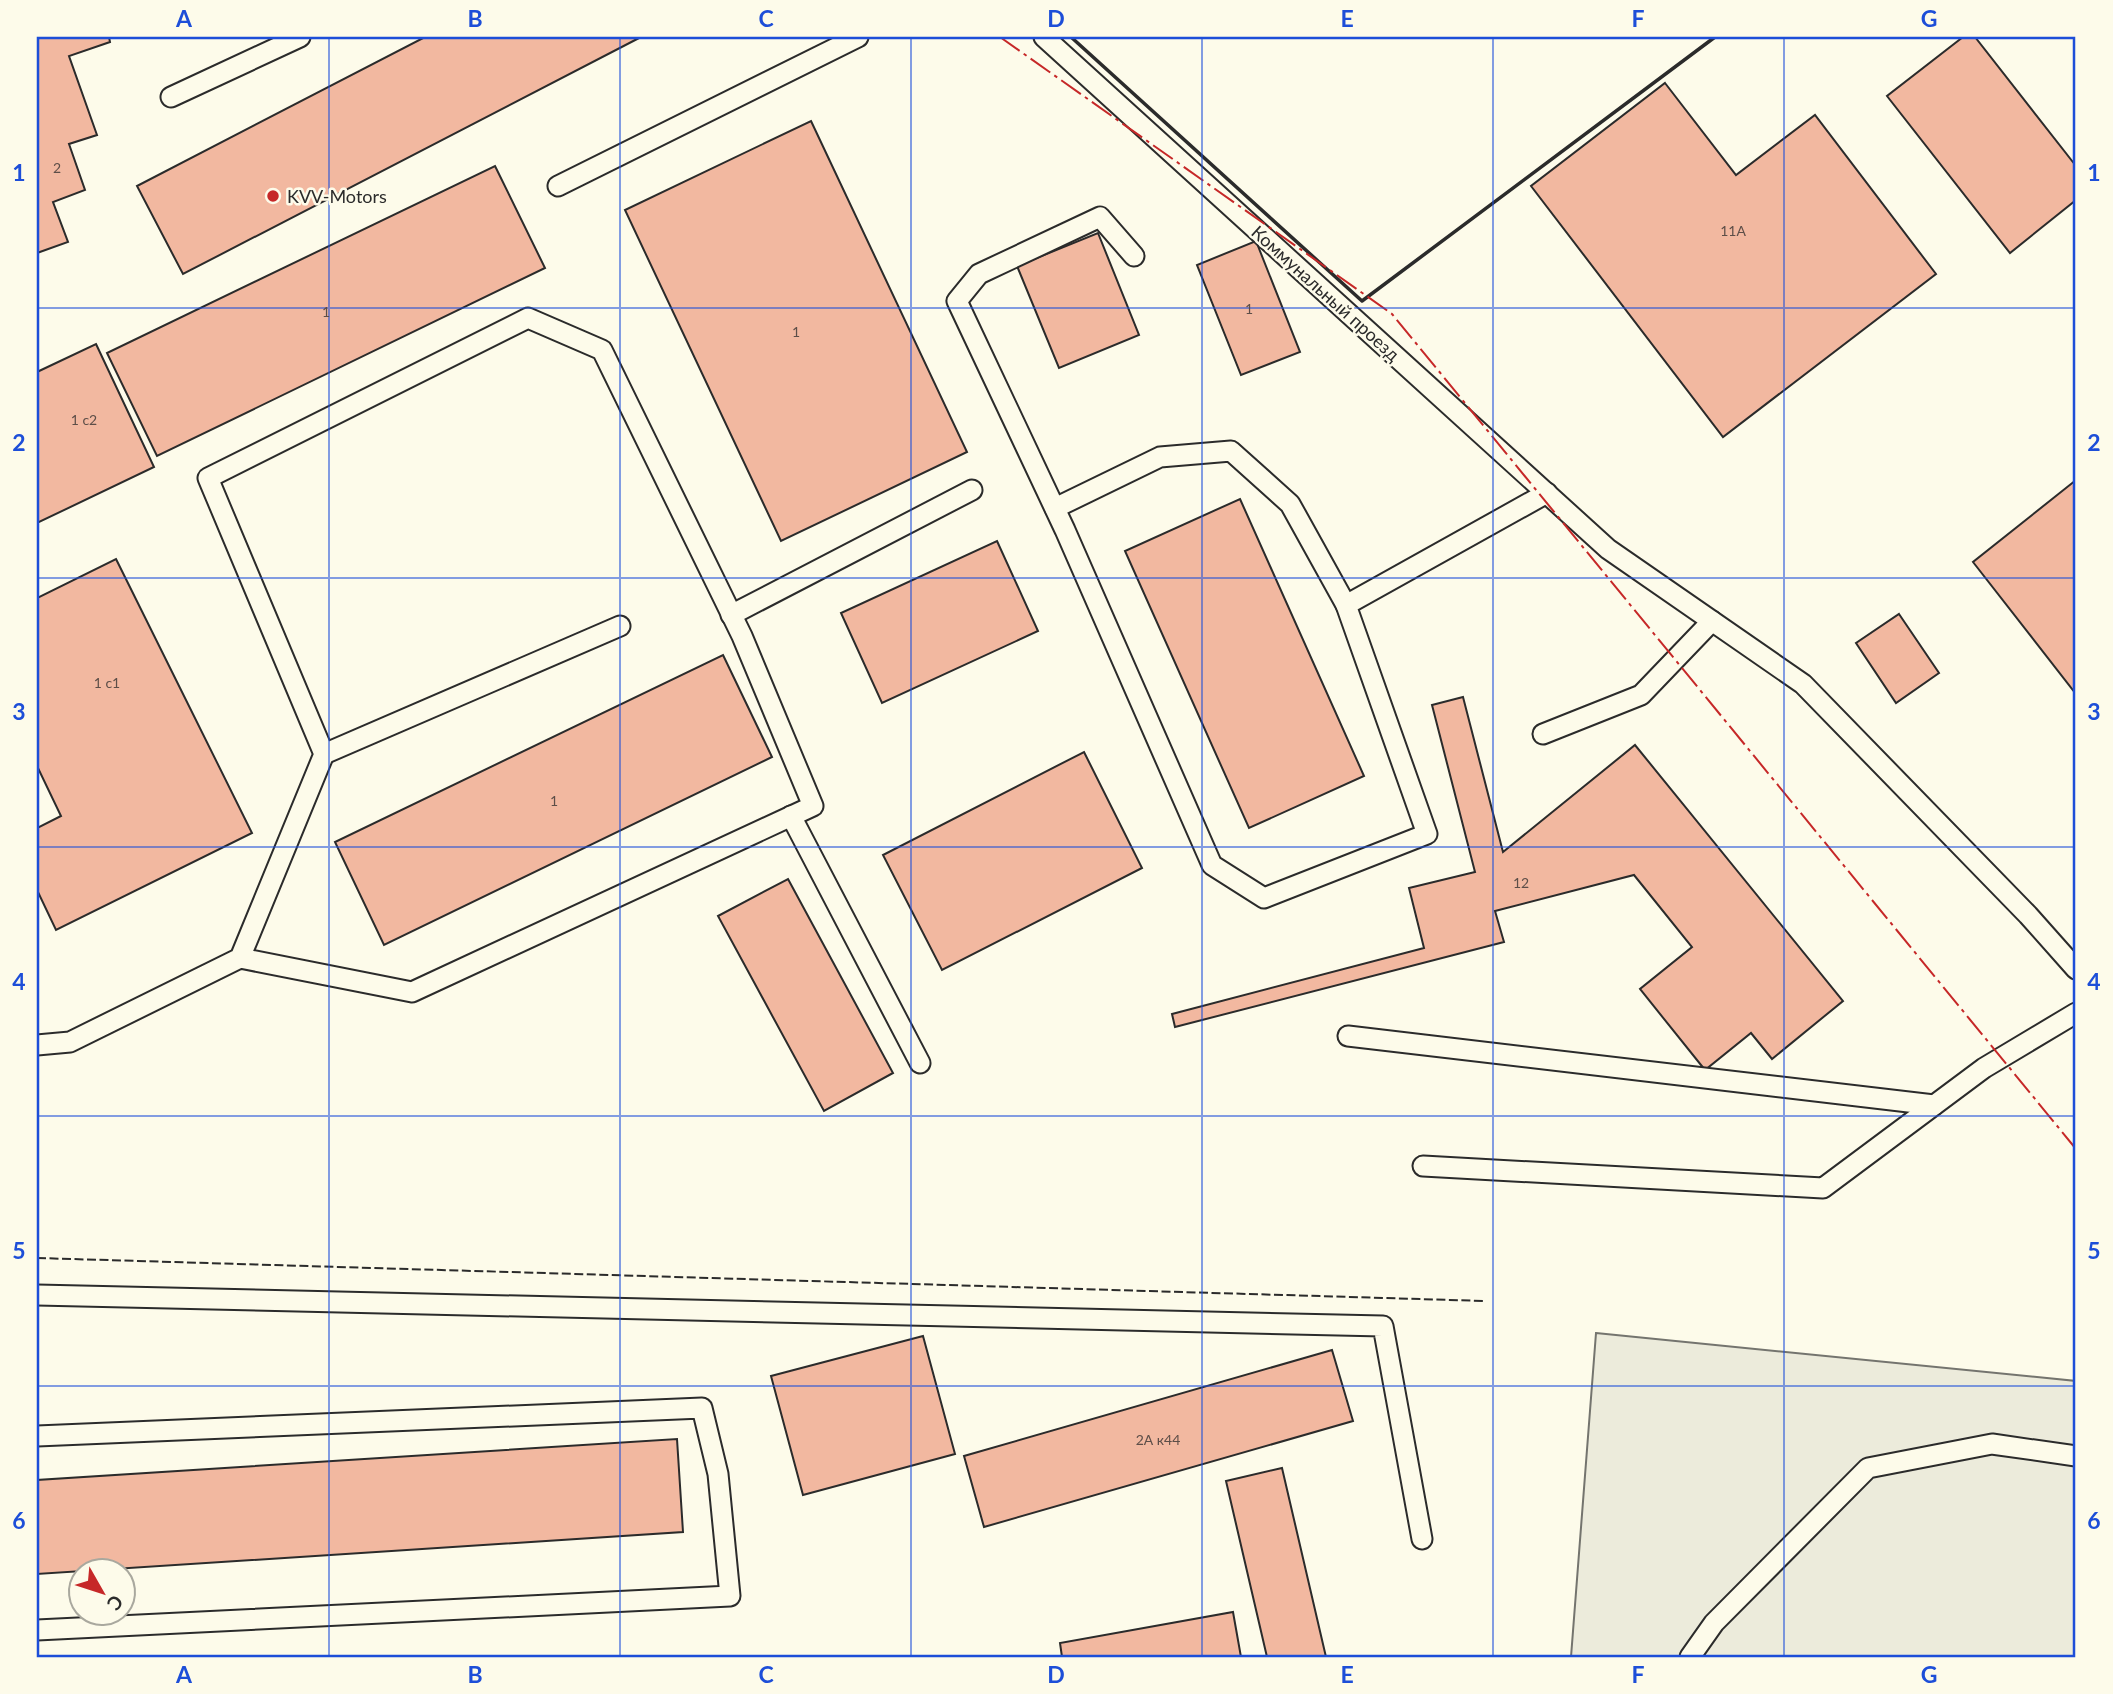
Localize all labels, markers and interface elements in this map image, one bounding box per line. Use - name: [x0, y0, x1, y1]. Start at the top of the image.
- text: A: [175, 4, 193, 32]
- text: B: [467, 4, 483, 32]
- text: C: [758, 4, 774, 32]
- text: D: [1047, 4, 1065, 32]
- text: E: [1340, 4, 1354, 32]
- text: F: [1631, 4, 1645, 32]
- text: G: [1921, 4, 1937, 32]
- text: 1: [12, 158, 26, 186]
- text: 1: [2087, 158, 2101, 186]
- house number: 2: [53, 159, 61, 176]
- place label: KVV-Motors: [287, 185, 387, 207]
- marker: KVV-Motors: [265, 188, 281, 204]
- street label: Коммунальный проезд: [1247, 221, 1405, 365]
- house number: 11А: [1720, 222, 1746, 239]
- house number: 1: [1245, 300, 1253, 317]
- house number: 1: [322, 303, 330, 320]
- house number: 1: [792, 323, 800, 340]
- house number: 1 с2: [71, 411, 97, 428]
- text: 2: [12, 428, 26, 456]
- text: 2: [2087, 428, 2101, 456]
- house number: 1 с1: [94, 674, 120, 691]
- text: 3: [12, 697, 26, 725]
- text: 3: [2087, 697, 2101, 725]
- house number: 1: [550, 792, 558, 809]
- house number: 12: [1513, 874, 1529, 891]
- text: 4: [12, 967, 26, 995]
- text: 4: [2087, 967, 2101, 995]
- text: 5: [12, 1236, 26, 1264]
- text: 5: [2087, 1236, 2101, 1264]
- house number: 2А к44: [1136, 1431, 1180, 1448]
- text: 6: [12, 1506, 26, 1534]
- text: 6: [2087, 1506, 2101, 1534]
- north arrow: [66, 1558, 136, 1628]
- text: С: [102, 1591, 128, 1615]
- text: A: [175, 1660, 193, 1688]
- text: B: [467, 1660, 483, 1688]
- text: C: [758, 1660, 774, 1688]
- text: D: [1047, 1660, 1065, 1688]
- text: E: [1340, 1660, 1354, 1688]
- text: F: [1631, 1660, 1645, 1688]
- text: G: [1921, 1660, 1937, 1688]

